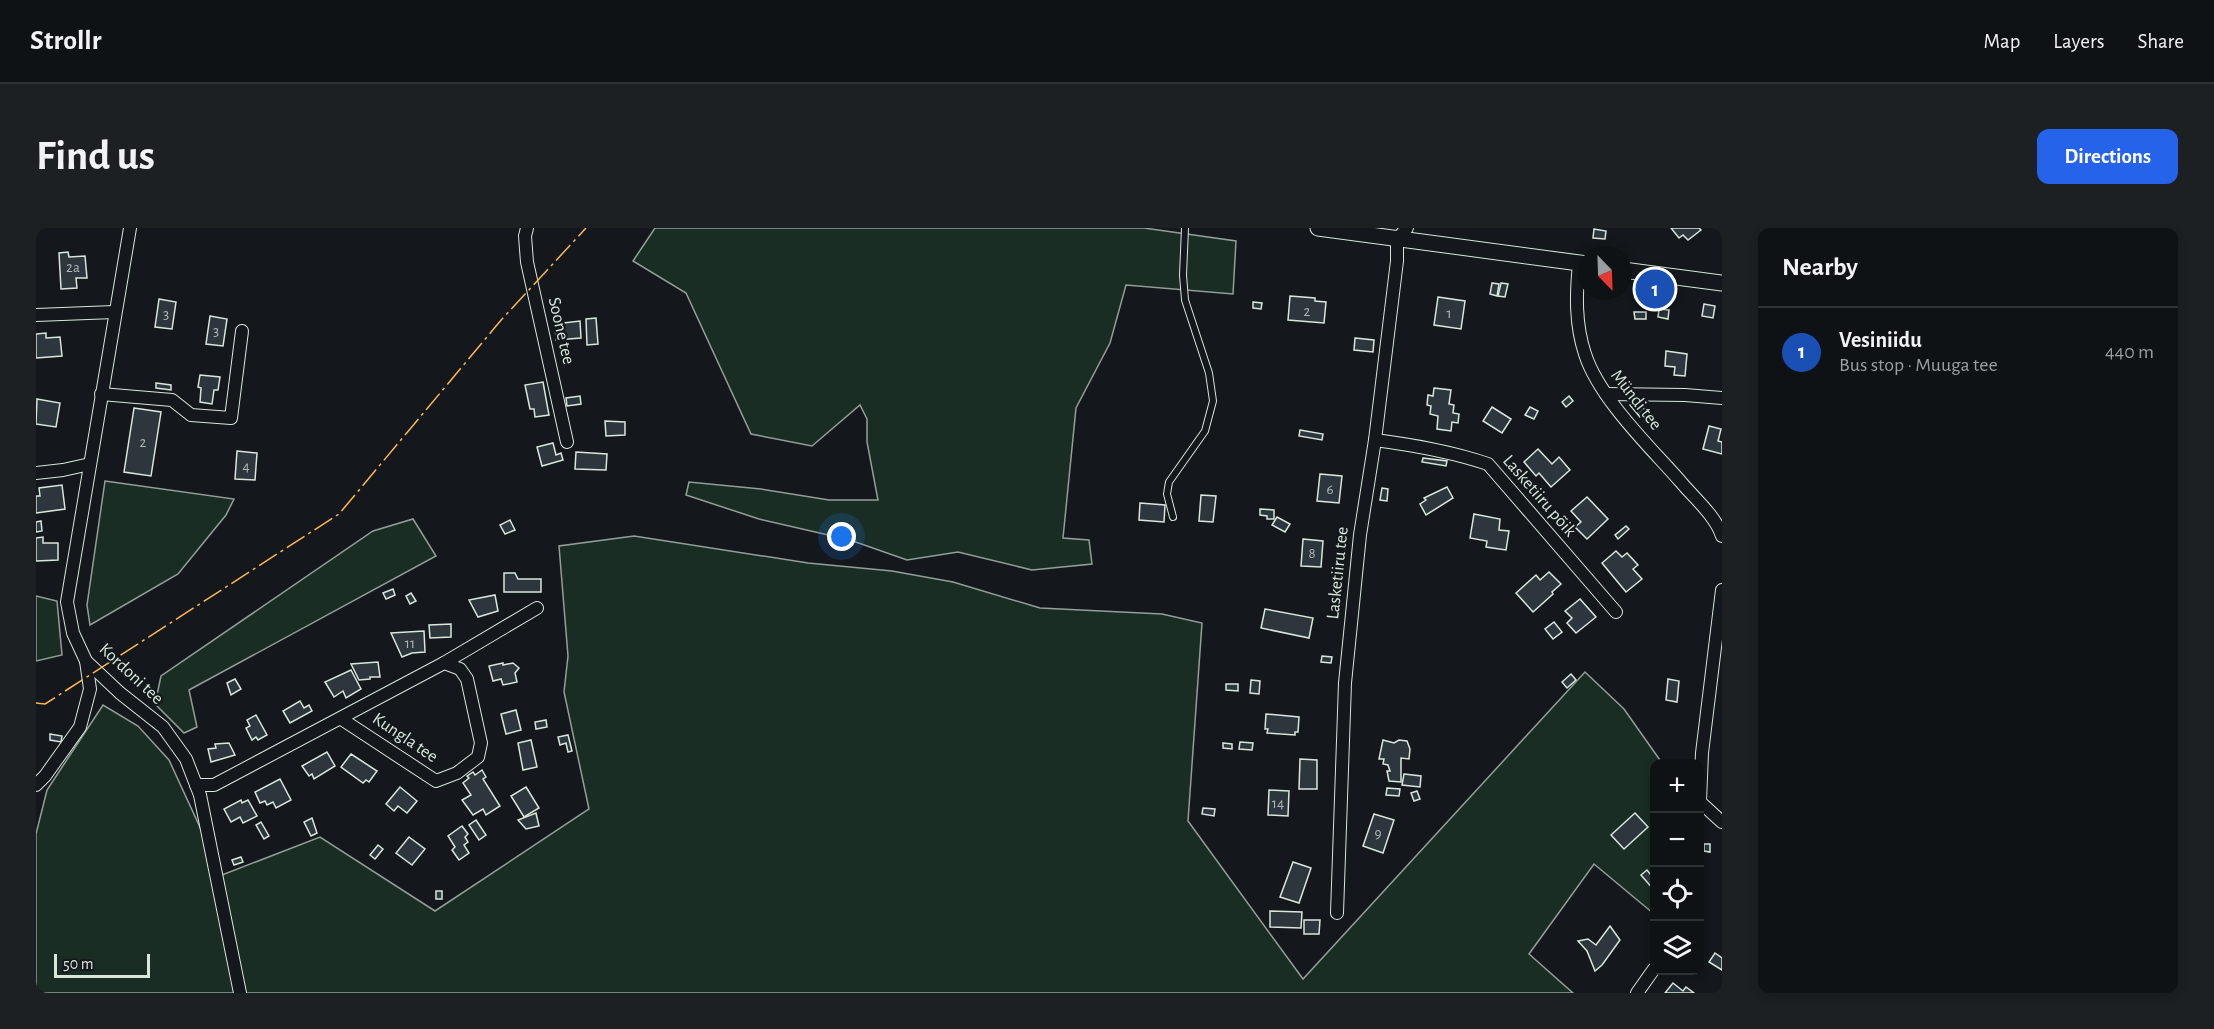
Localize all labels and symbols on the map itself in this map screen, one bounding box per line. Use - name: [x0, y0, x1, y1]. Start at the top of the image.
- north arrow: [1578, 246, 1632, 300]
- house number: 2a: [66, 260, 80, 275]
- pin: 1: [1636, 266, 1674, 312]
- street label: Soone tee: [545, 296, 577, 366]
- house number: 2: [1304, 304, 1311, 319]
- house number: 1: [1446, 306, 1452, 321]
- house number: 3: [163, 307, 169, 322]
- house number: 3: [213, 324, 219, 339]
- street label: Mündi tee: [1607, 367, 1665, 433]
- house number: 2: [140, 435, 147, 450]
- street label: Lasketiiru põik: [1499, 452, 1580, 541]
- house number: 4: [242, 459, 250, 474]
- house number: 6: [1326, 482, 1334, 497]
- your location: [827, 522, 856, 551]
- street label: Lasketiiru tee: [1324, 526, 1352, 620]
- house number: 8: [1308, 546, 1316, 561]
- house number: 11: [405, 636, 415, 651]
- street label: Kordoni tee: [95, 640, 167, 708]
- street label: Kungla tee: [369, 710, 441, 766]
- house number: 14: [1272, 796, 1284, 811]
- house number: 9: [1374, 826, 1382, 841]
- scale bar: [54, 951, 150, 978]

